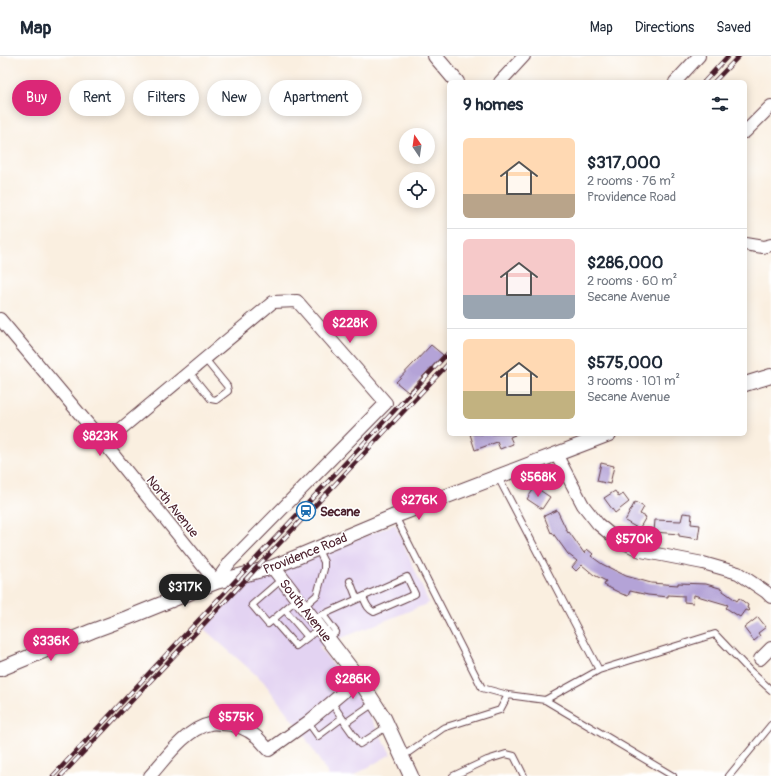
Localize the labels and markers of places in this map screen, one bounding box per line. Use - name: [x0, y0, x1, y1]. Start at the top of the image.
- pin: $228K: [322, 310, 378, 344]
- pin: $823K: [72, 423, 128, 457]
- pin: $568K: [510, 464, 566, 498]
- pin: $276K: [391, 487, 447, 521]
- station icon: Secane: [295, 500, 317, 522]
- place label: Secane: [320, 504, 361, 520]
- pin: $570K: [606, 526, 662, 560]
- pin: $317K: [157, 574, 213, 608]
- pin: $336K: [23, 628, 79, 662]
- pin: $286K: [325, 666, 381, 700]
- pin: $575K: [208, 704, 264, 738]

